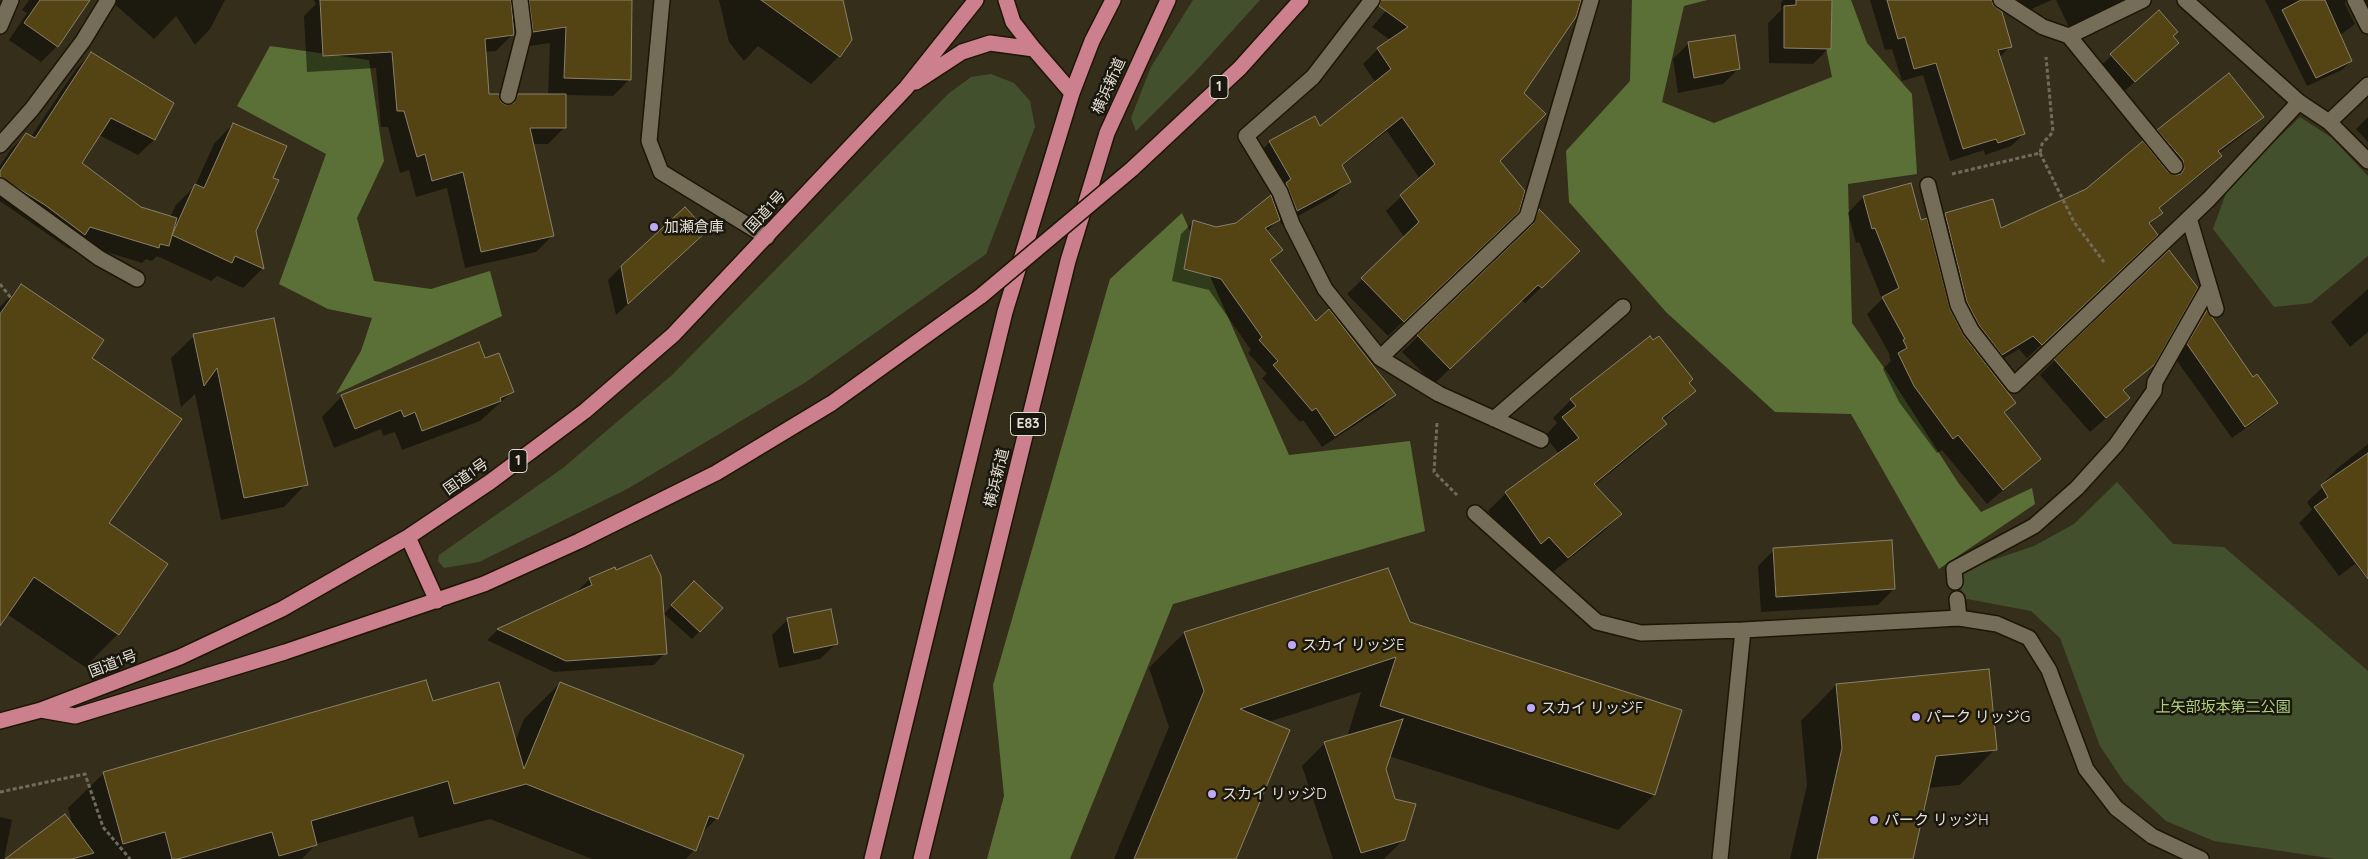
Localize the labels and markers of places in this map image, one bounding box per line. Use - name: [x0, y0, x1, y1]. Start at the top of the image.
- place label: 加瀬倉庫: [664, 218, 724, 236]
- marker: 加瀬倉庫: [648, 221, 660, 233]
- place label: スカイ リッジE: [1302, 636, 1405, 654]
- marker: スカイ リッジE: [1286, 639, 1298, 651]
- place label: スカイ リッジF: [1541, 699, 1644, 717]
- marker: スカイ リッジF: [1525, 702, 1537, 714]
- place label: パーク リッジG: [1926, 708, 2031, 726]
- marker: パーク リッジG: [1910, 711, 1922, 723]
- place label: スカイ リッジD: [1222, 785, 1327, 803]
- marker: スカイ リッジD: [1206, 788, 1218, 800]
- place label: パーク リッジH: [1884, 811, 1989, 829]
- marker: パーク リッジH: [1868, 814, 1880, 826]

